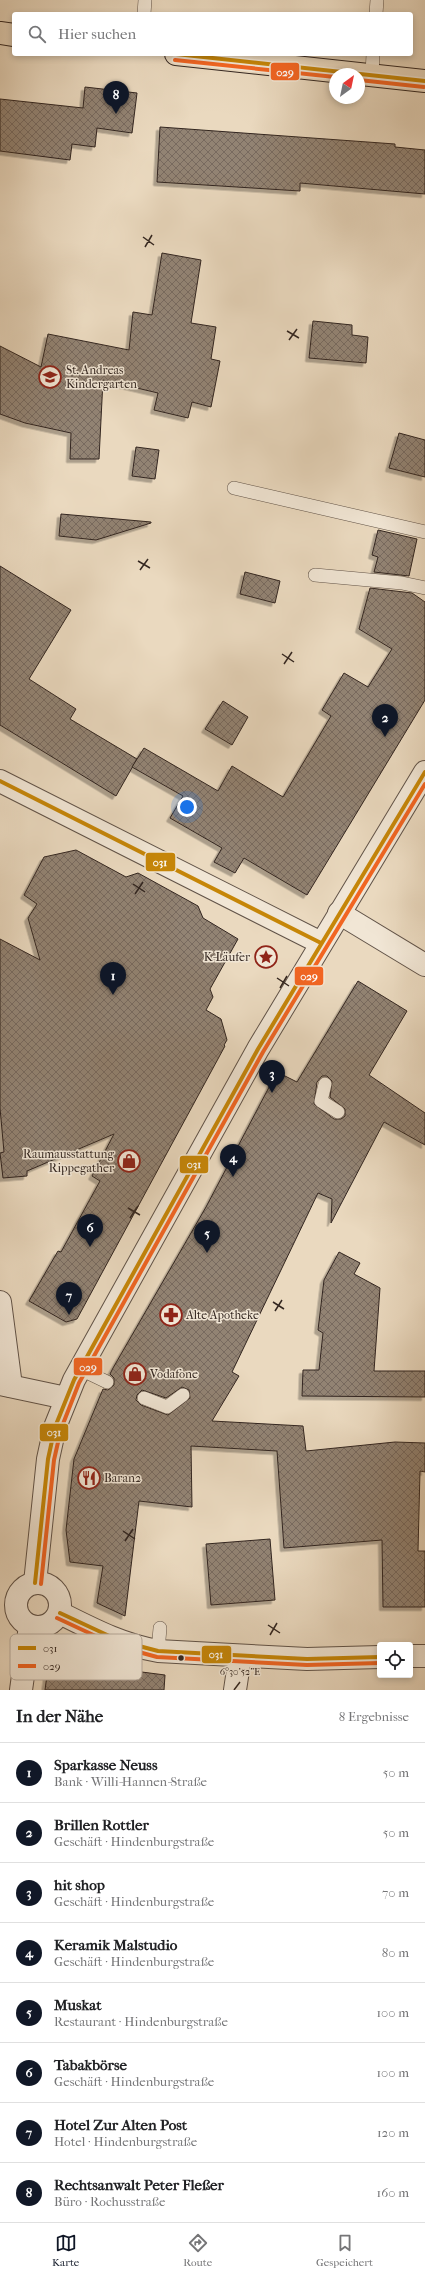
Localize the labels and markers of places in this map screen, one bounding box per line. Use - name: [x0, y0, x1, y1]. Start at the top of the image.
- pin: 8: [103, 81, 129, 114]
- place label: St. Andreas Kindergarten: [66, 363, 137, 391]
- school or university icon: St. Andreas Kindergarten: [37, 364, 63, 390]
- pin: 2: [372, 704, 398, 737]
- place icon: K-Läufer: [253, 944, 279, 970]
- place label: K-Läufer: [204, 950, 251, 964]
- pin: 1: [100, 962, 126, 995]
- pin: 3: [259, 1060, 285, 1093]
- pin: 4: [220, 1144, 246, 1177]
- place label: Raumausstattung Rippegather: [23, 1147, 115, 1175]
- shop icon: Raumausstattung Rippegather: [116, 1148, 142, 1174]
- pin: 6: [77, 1214, 103, 1247]
- pin: 5: [194, 1220, 220, 1253]
- pin: 7: [56, 1282, 82, 1315]
- pharmacy icon: Alte Apotheke: [158, 1302, 184, 1328]
- place label: Alte Apotheke: [185, 1308, 259, 1322]
- shop icon: Vodafone: [122, 1361, 148, 1387]
- place label: Vodafone: [149, 1367, 198, 1381]
- restaurant icon: Baran2: [76, 1465, 102, 1491]
- place label: Baran2: [104, 1471, 141, 1485]
- unlabelled marker: [176, 1653, 186, 1663]

